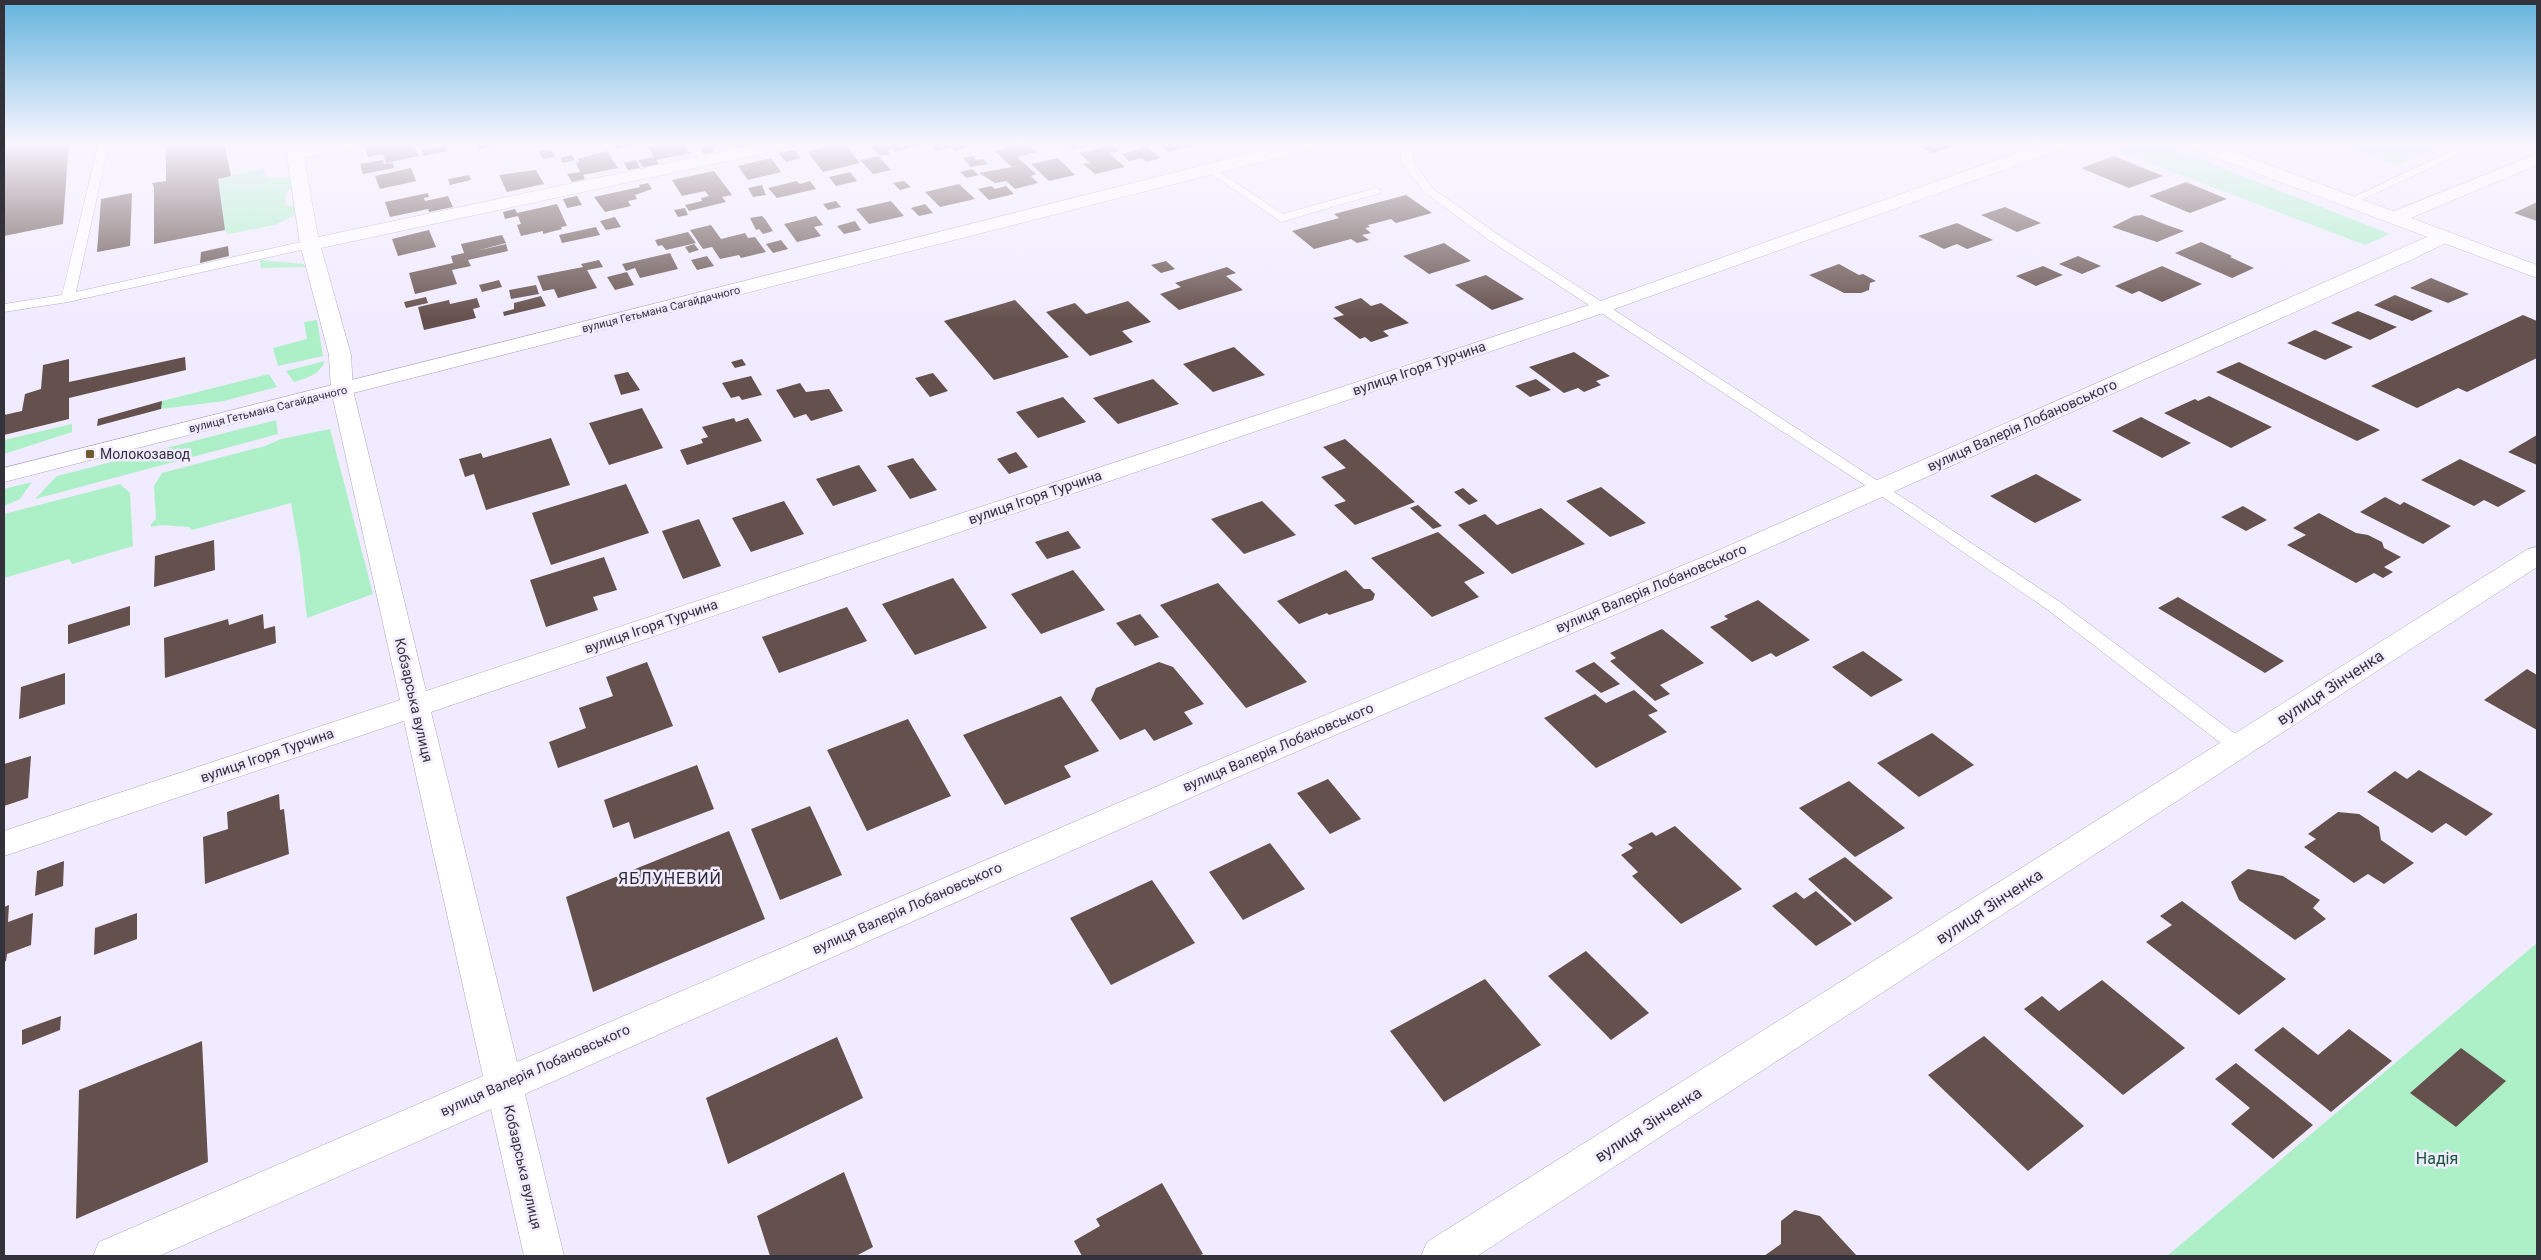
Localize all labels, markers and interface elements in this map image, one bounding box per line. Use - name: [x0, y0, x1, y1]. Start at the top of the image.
- street label: вулиця Гетьмана Сагайдачного: [581, 283, 742, 335]
- street label: вулиця Ігоря Турчина: [1350, 338, 1488, 398]
- street label: вулиця Валерія Лобановського: [1925, 376, 2119, 474]
- street label: вулиця Гетьмана Сагайдачного: [188, 383, 349, 435]
- place label: Молокозавод: [100, 446, 191, 462]
- marker: Молокозавод: [84, 448, 96, 460]
- street label: вулиця Ігоря Турчина: [966, 467, 1104, 527]
- street label: вулиця Валерія Лобановського: [1553, 540, 1749, 636]
- street label: вулиця Ігоря Турчина: [582, 596, 720, 656]
- street label: Кобзарська вулиця: [392, 636, 436, 764]
- street label: вулиця Зінченка: [2273, 646, 2387, 729]
- street label: вулиця Валерія Лобановського: [1180, 699, 1376, 795]
- street label: вулиця Ігоря Турчина: [198, 725, 336, 785]
- street label: вулиця Валерія Лобановського: [810, 859, 1004, 957]
- street label: вулиця Зінченка: [1932, 865, 2046, 948]
- district label: ЯБЛУНЕВИЙ: [618, 869, 722, 888]
- street label: вулиця Валерія Лобановського: [438, 1021, 632, 1119]
- street label: вулиця Зінченка: [1591, 1083, 1705, 1166]
- street label: Кобзарська вулиця: [501, 1103, 545, 1231]
- park label: Надія: [2416, 1149, 2458, 1168]

